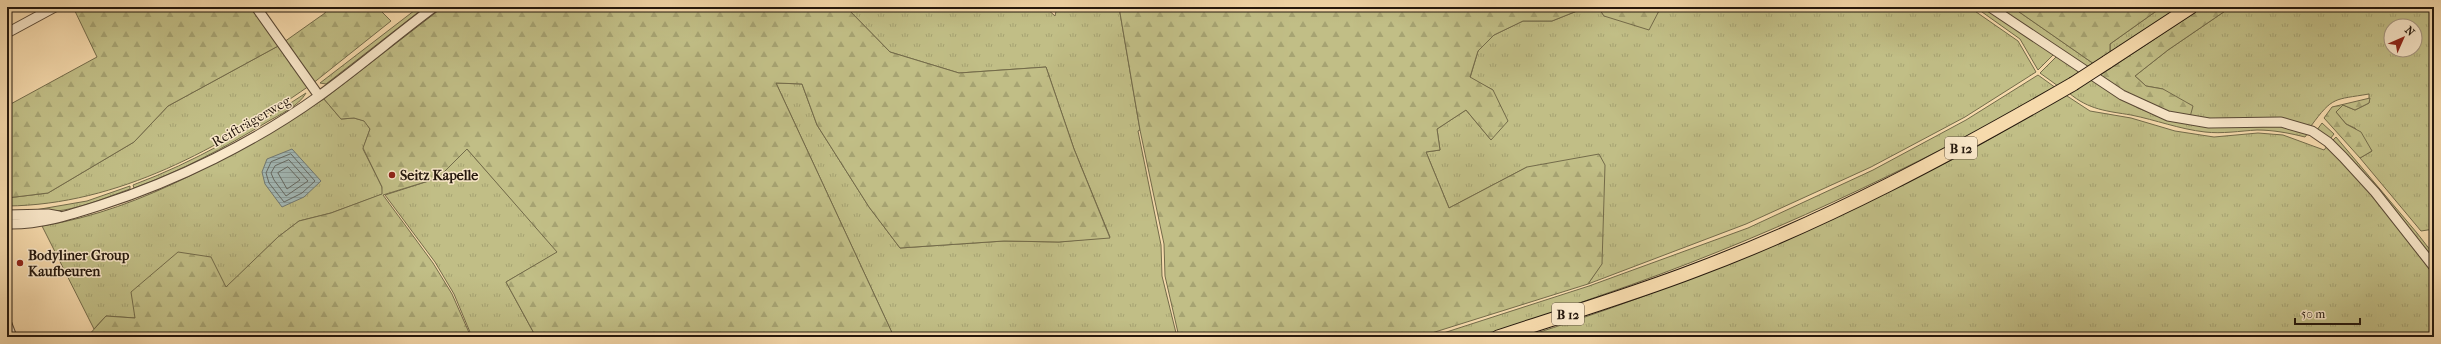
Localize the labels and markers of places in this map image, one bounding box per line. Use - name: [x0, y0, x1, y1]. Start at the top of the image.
- place label: Seitz Kapelle: [400, 167, 478, 184]
- marker: Seitz Kapelle: [387, 170, 397, 180]
- place label: Bodyliner Group Kaufbeuren: [28, 247, 130, 280]
- marker: Bodyliner Group Kaufbeuren: [15, 258, 25, 268]

